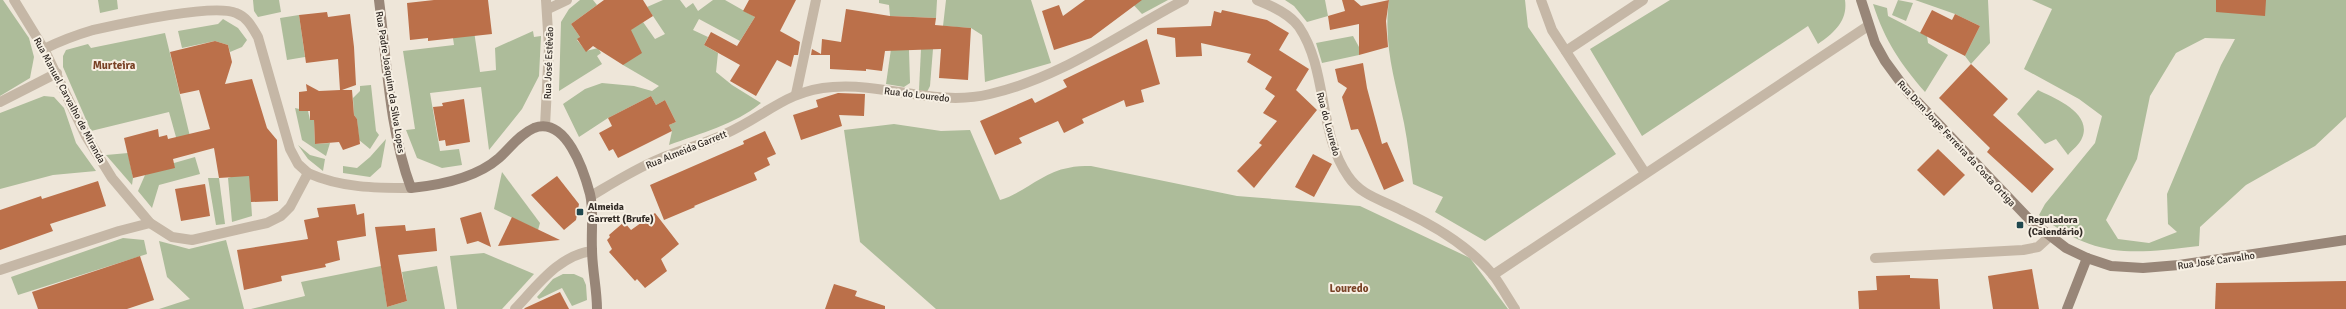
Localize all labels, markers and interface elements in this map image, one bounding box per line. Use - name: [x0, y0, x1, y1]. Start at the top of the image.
- street label: Rua Padre Joaquim da Silva Lopes: [373, 10, 407, 155]
- street label: Rua José Estêvão: [542, 26, 556, 100]
- street label: Rua Manuel Carvalho de Miranda: [31, 35, 107, 165]
- district label: Murteira: [93, 59, 136, 72]
- street label: Rua Dom Jorge Ferreira da Costa Ortiga: [1895, 78, 2018, 209]
- street label: Rua do Louredo: [883, 85, 950, 105]
- street label: Rua do Louredo: [1314, 91, 1342, 158]
- street label: Rua Almeida Garrett: [644, 128, 729, 172]
- place label: Almeida Garrett (Brufe): [588, 201, 654, 225]
- marker: Almeida Garrett (Brufe): [575, 207, 585, 217]
- place label: Reguladora (Calendário): [2028, 214, 2083, 238]
- marker: Reguladora (Calendário): [2015, 220, 2025, 230]
- street label: Rua José Carvalho: [2177, 250, 2256, 272]
- district label: Louredo: [1330, 282, 1369, 295]

